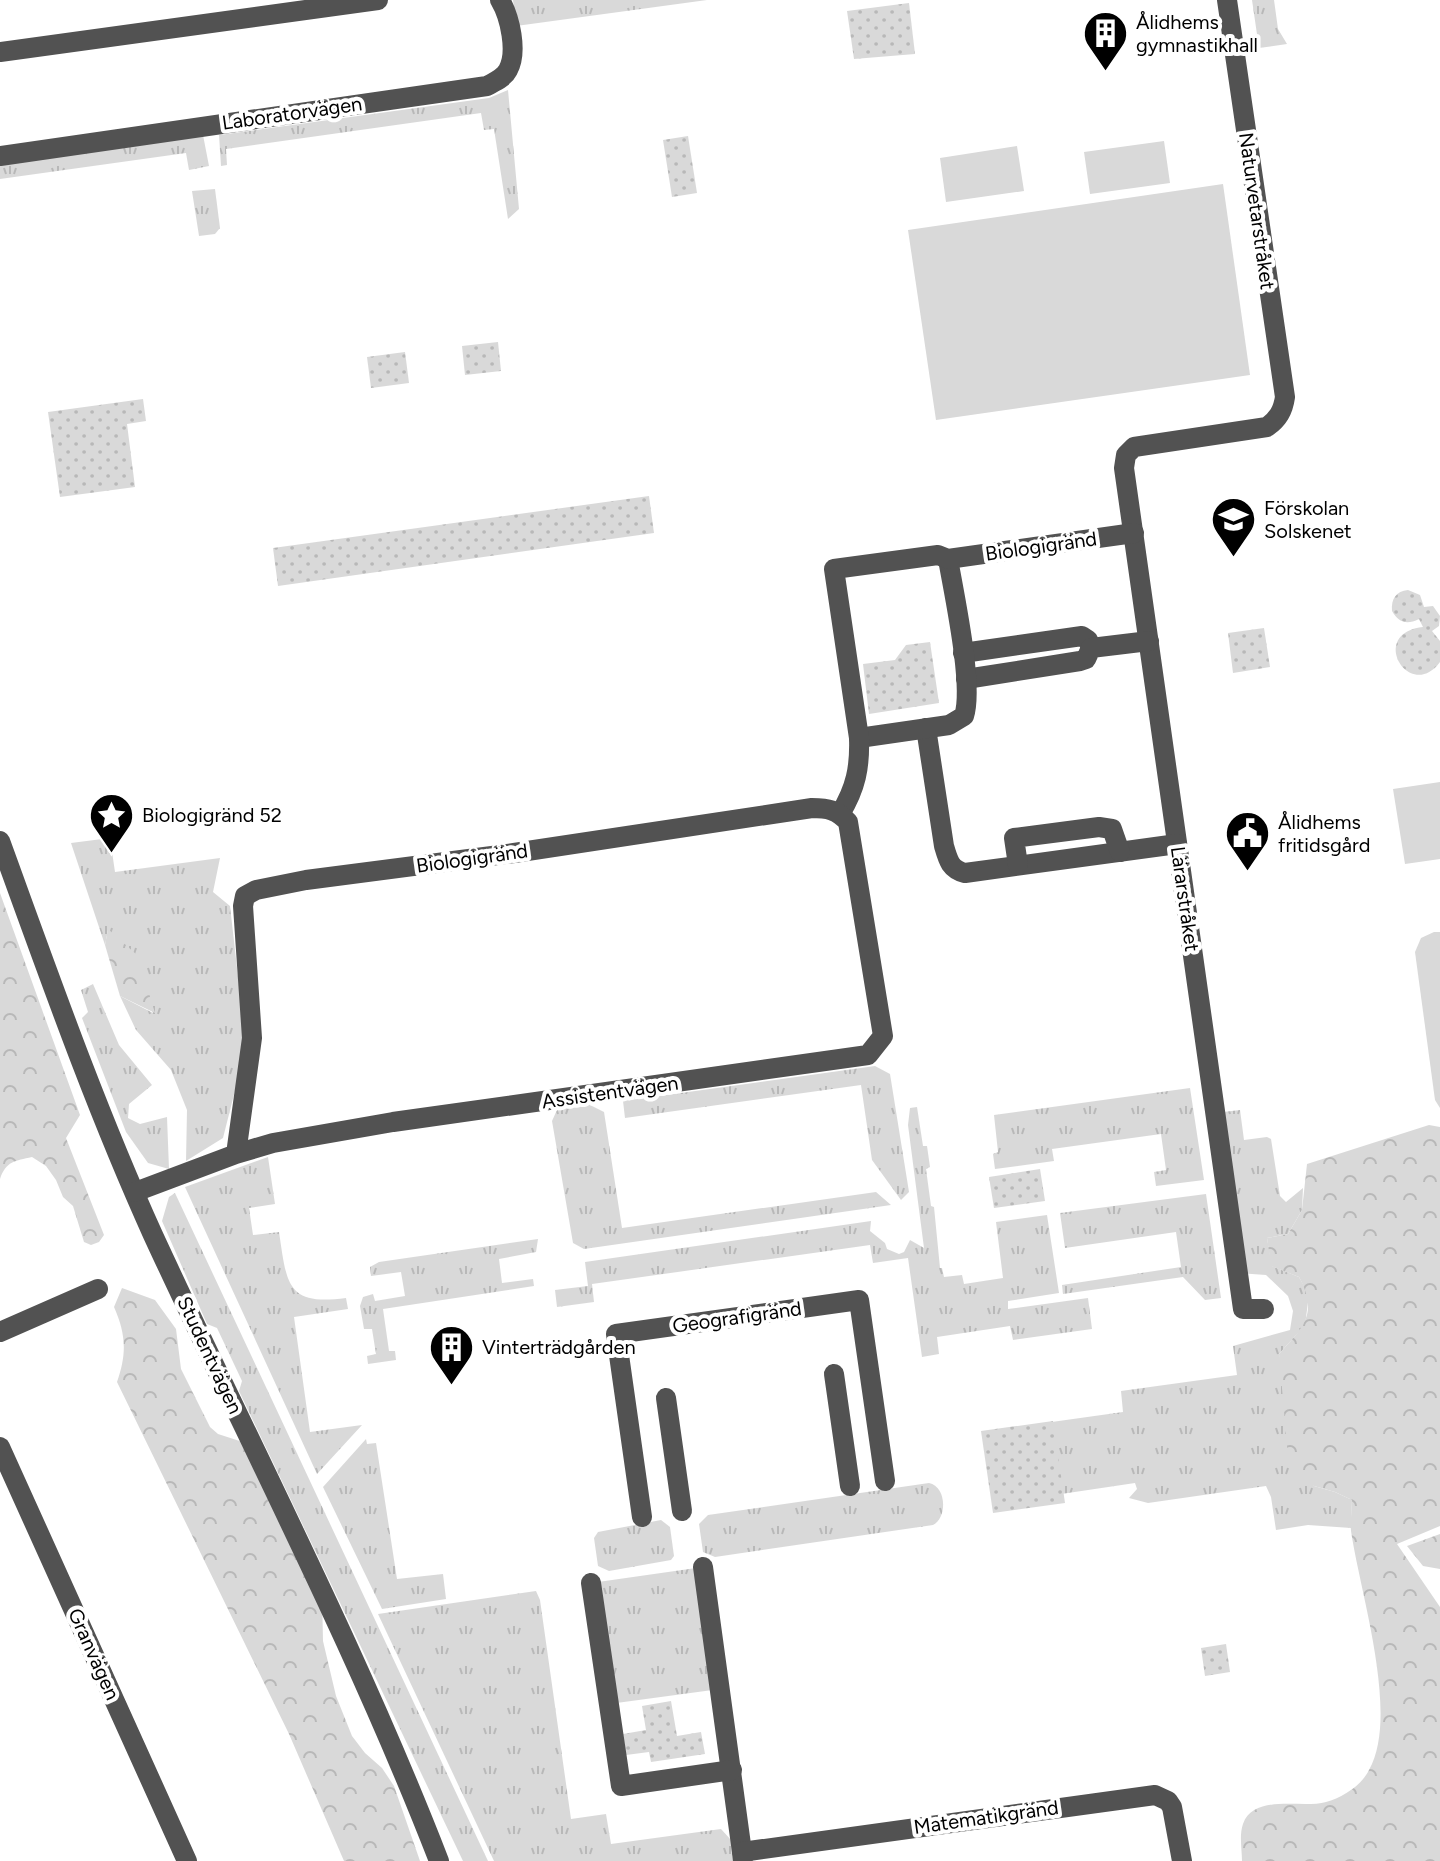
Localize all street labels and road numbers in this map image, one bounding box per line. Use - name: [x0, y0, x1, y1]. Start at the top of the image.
- street label: Laboratorvägen: [220, 91, 364, 135]
- street label: Naturvetarstråket: [1234, 131, 1280, 291]
- street label: Biologigränd: [984, 526, 1098, 566]
- street label: Biologigränd: [415, 838, 529, 878]
- street label: Lärarstråket: [1166, 845, 1204, 953]
- street label: Assistentvägen: [540, 1071, 680, 1113]
- street label: Studentvägen: [172, 1292, 248, 1418]
- street label: Geografigränd: [671, 1296, 803, 1338]
- street label: Granvägen: [63, 1605, 125, 1703]
- street label: Matematikgränd: [912, 1795, 1060, 1839]

